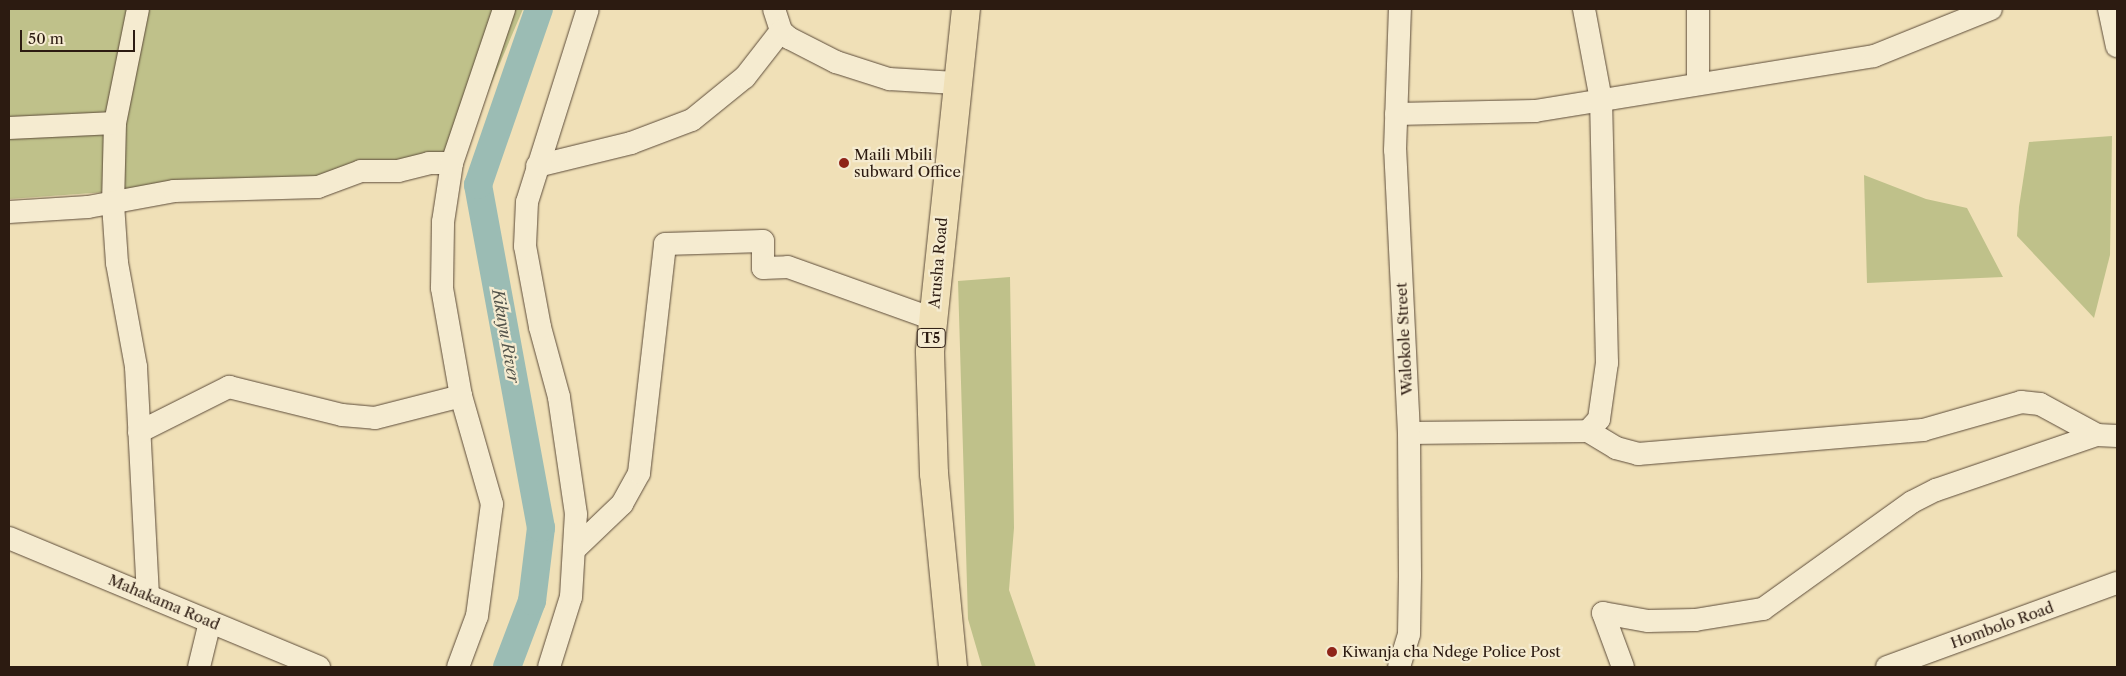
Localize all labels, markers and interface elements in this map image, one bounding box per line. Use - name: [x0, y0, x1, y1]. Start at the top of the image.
- scale bar: [22, 20, 138, 52]
- text: 50 m: [28, 29, 64, 48]
- place label: Maili Mbili subward Office: [854, 145, 961, 180]
- marker: Maili Mbili subward Office: [838, 157, 850, 169]
- street label: Arusha Road: [925, 217, 951, 309]
- street label: Walokole Street: [1392, 282, 1416, 396]
- water label: Kikuyu River: [488, 287, 524, 385]
- road number: T5: [916, 326, 946, 349]
- street label: Mahakama Road: [105, 570, 223, 634]
- street label: Hombolo Road: [1948, 598, 2056, 652]
- place label: Kiwanja cha Ndege Police Post: [1342, 643, 1561, 661]
- marker: Kiwanja cha Ndege Police Post: [1326, 646, 1338, 658]

